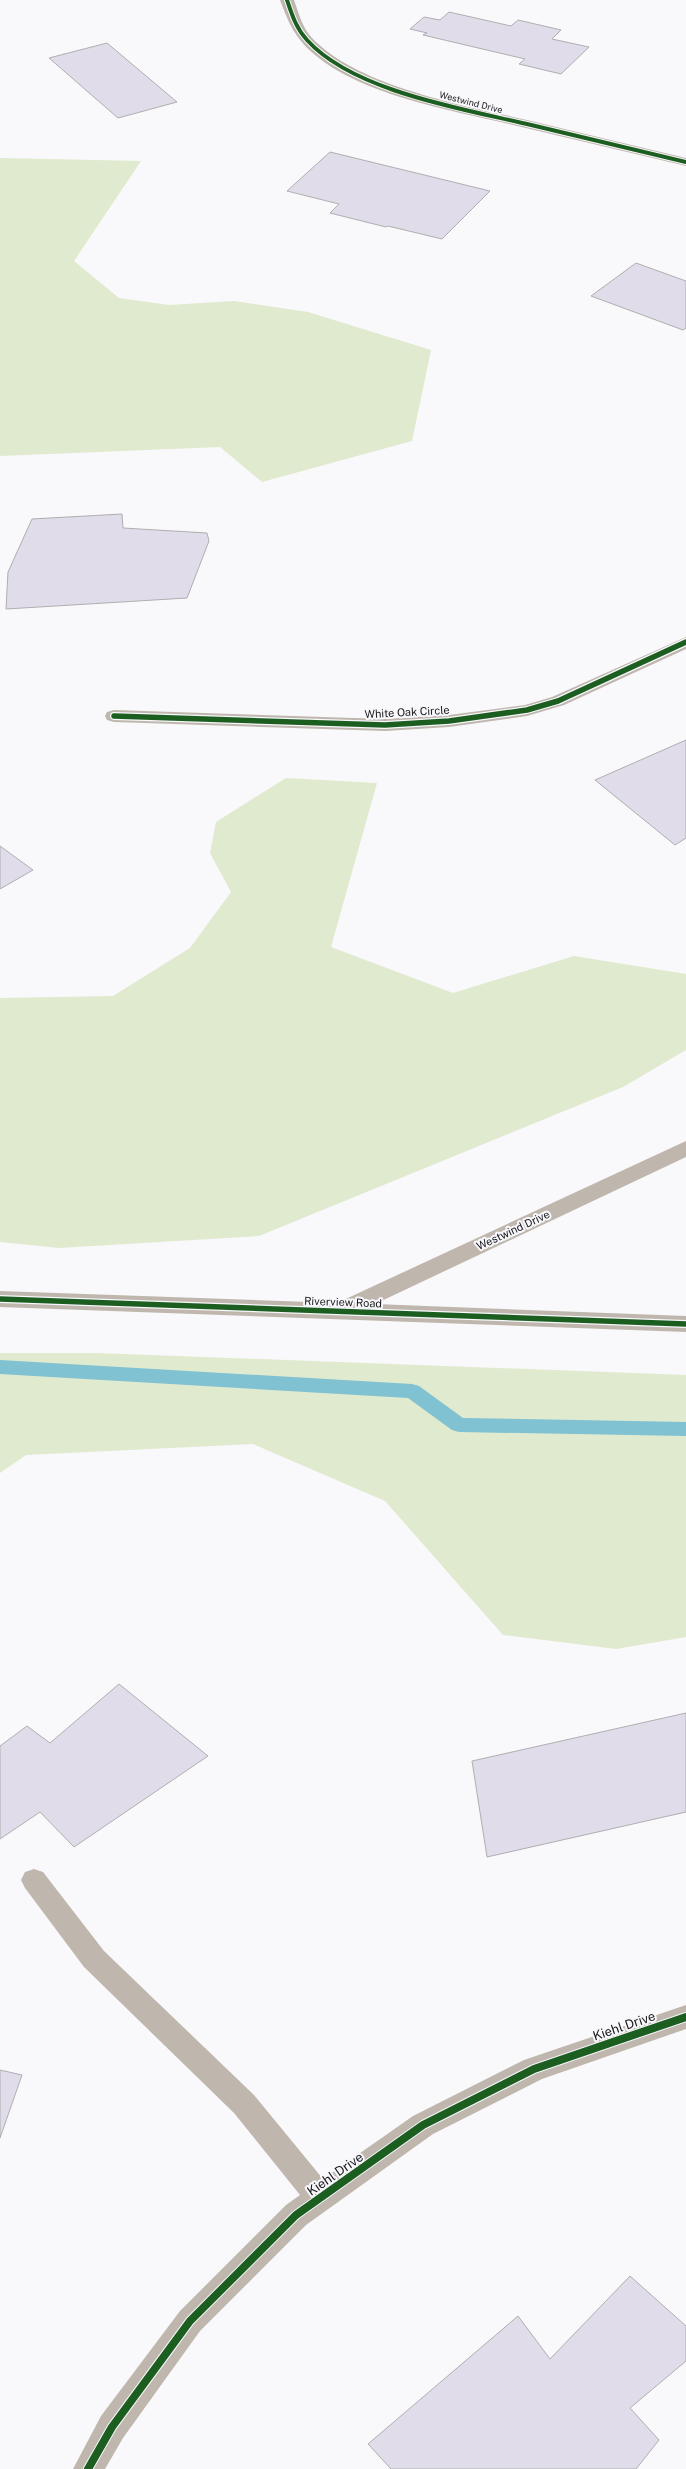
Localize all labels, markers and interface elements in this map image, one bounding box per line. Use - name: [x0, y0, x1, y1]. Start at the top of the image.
- street label: Westwind Drive: [438, 89, 504, 115]
- street label: White Oak Circle: [364, 704, 450, 720]
- street label: Westwind Drive: [475, 1208, 551, 1252]
- street label: Riverview Road: [304, 1295, 382, 1309]
- street label: Kiehl Drive: [591, 2008, 657, 2044]
- street label: Kiehl Drive: [304, 2149, 366, 2199]

